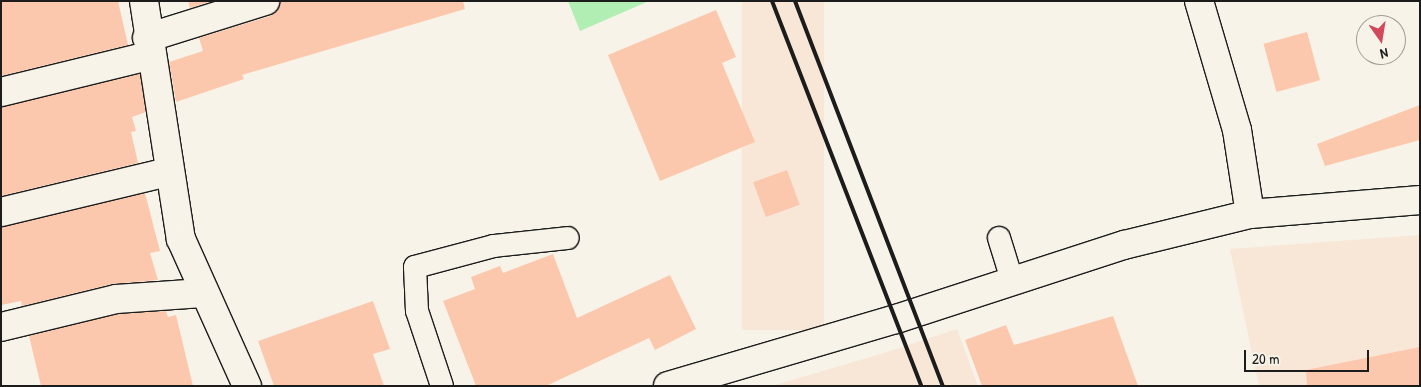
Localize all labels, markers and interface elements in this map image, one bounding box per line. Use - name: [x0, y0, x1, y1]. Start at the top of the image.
- north arrow: [1356, 15, 1406, 65]
- text: N: [1379, 44, 1390, 64]
- scale bar: [1246, 340, 1371, 372]
- text: 20 m: [1252, 348, 1279, 369]

